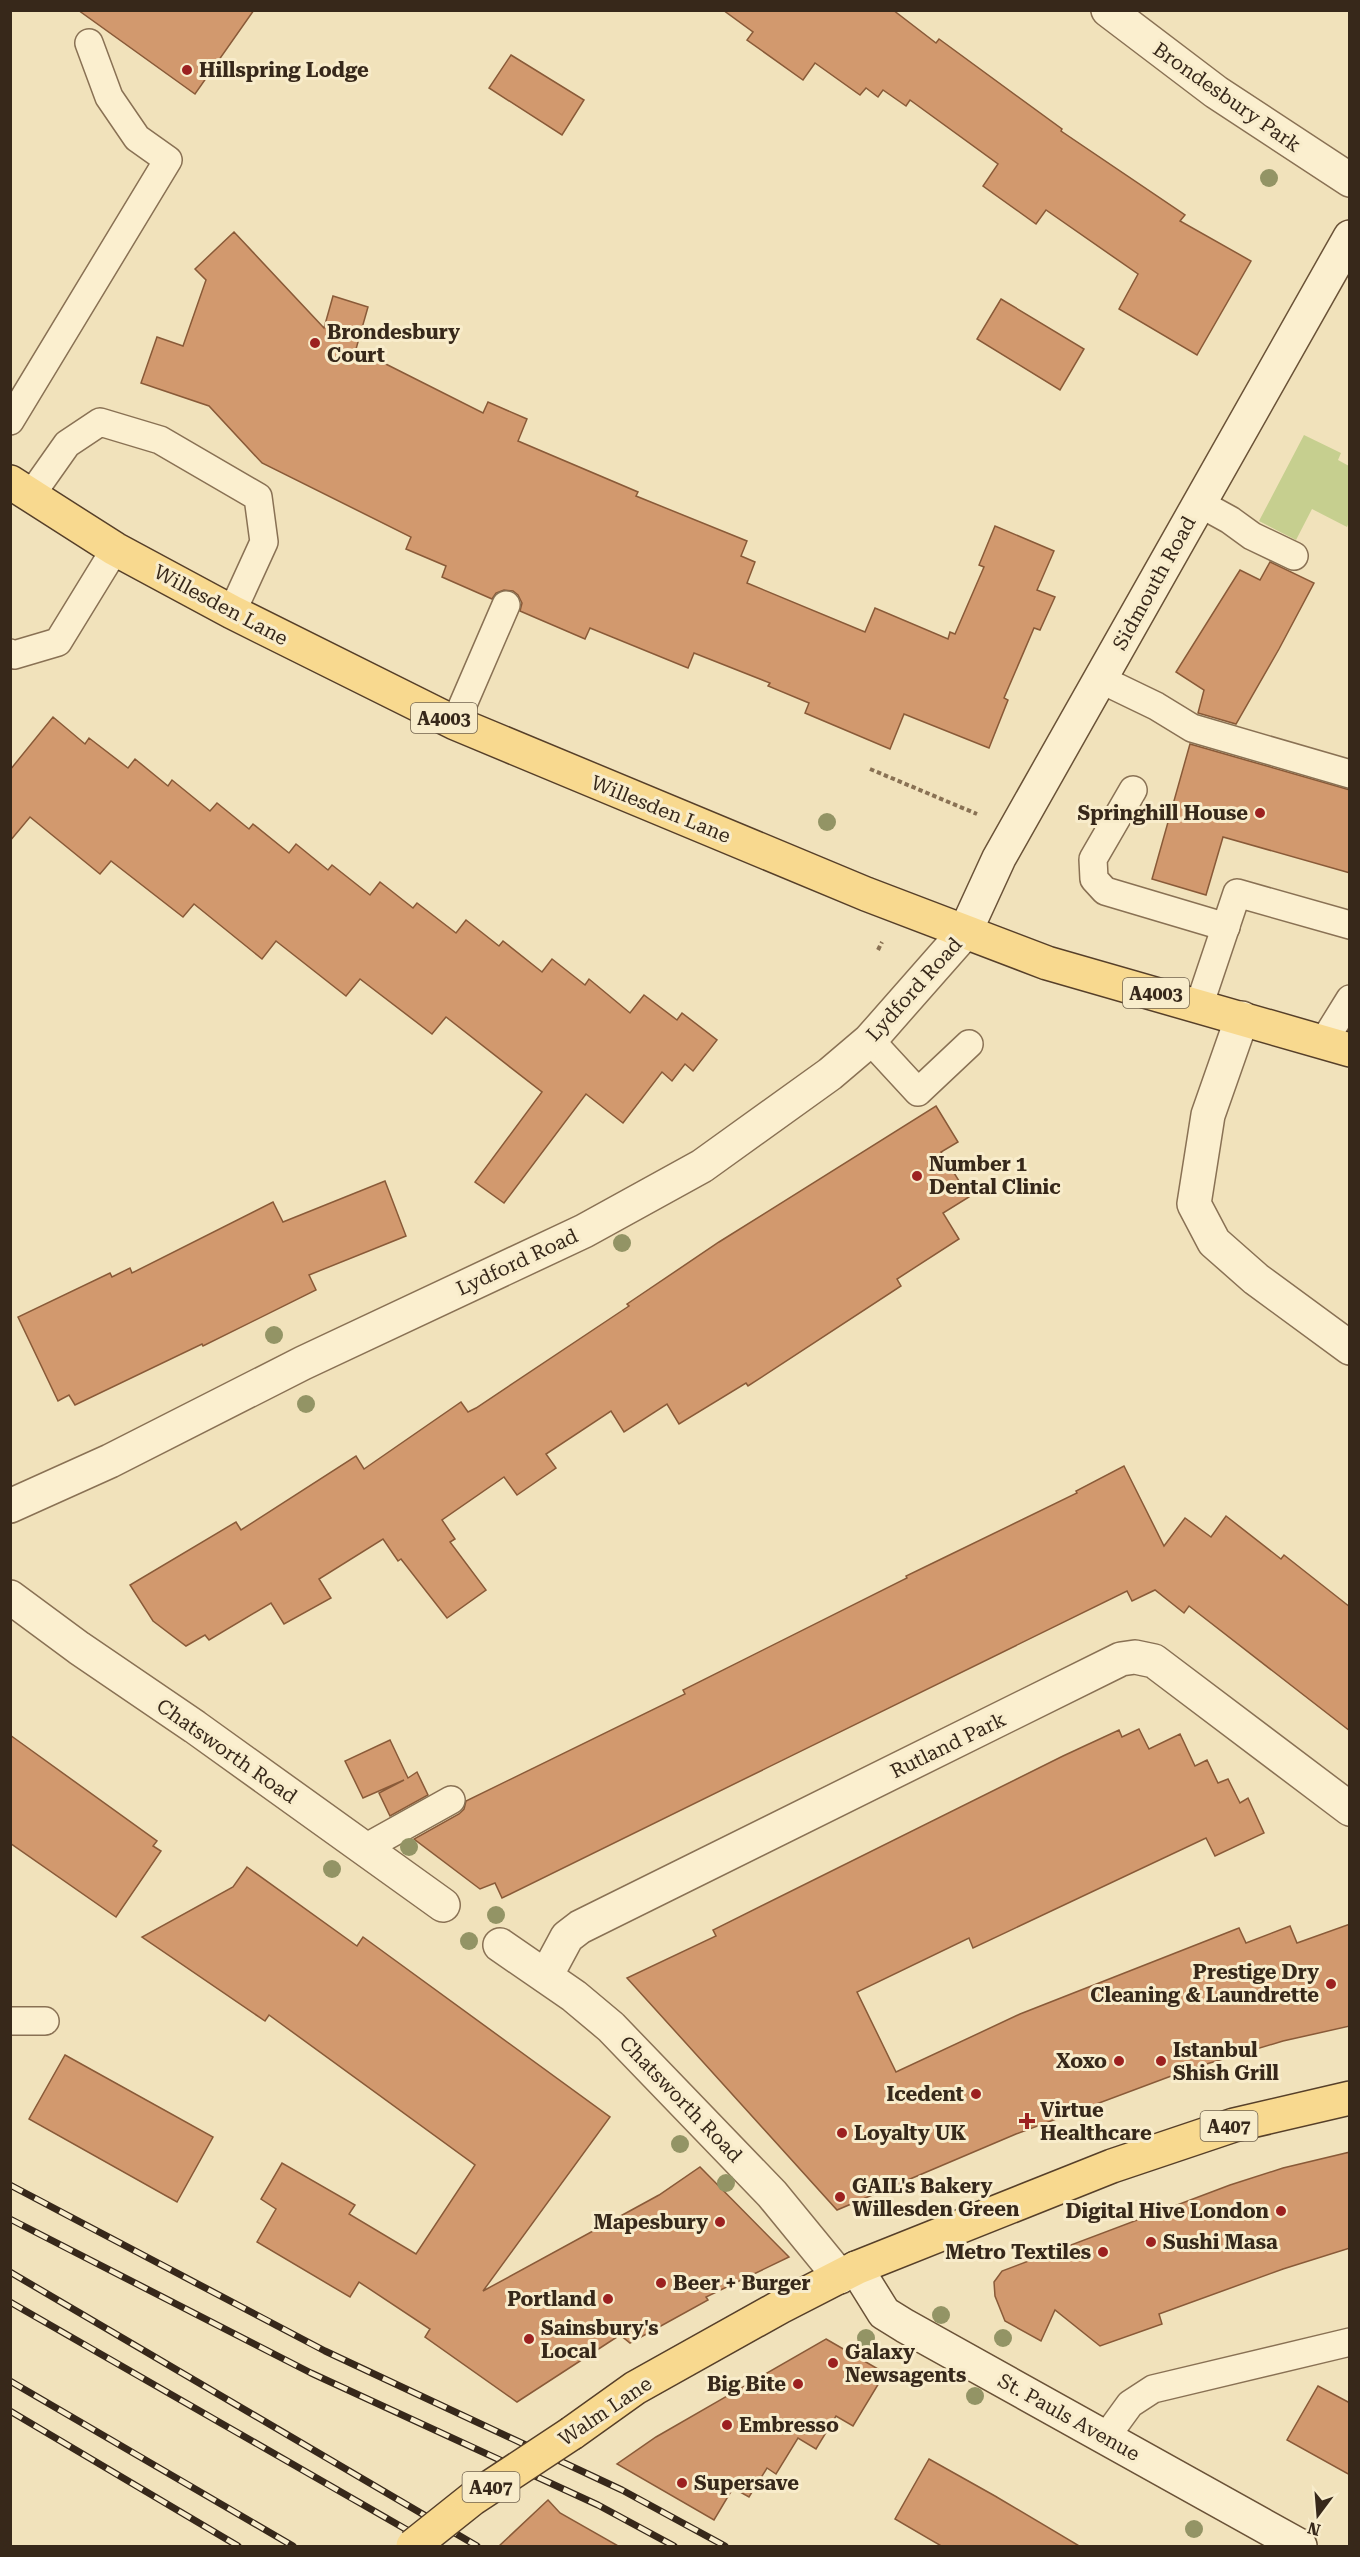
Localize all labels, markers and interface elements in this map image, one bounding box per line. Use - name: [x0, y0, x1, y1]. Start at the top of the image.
- street label: Brondesbury Park: [1149, 37, 1306, 157]
- place label: Hillspring Lodge: [199, 58, 369, 82]
- marker: Hillspring Lodge: [180, 63, 194, 77]
- place label: Brondesbury Court: [327, 320, 460, 367]
- marker: Brondesbury Court: [308, 336, 322, 350]
- street label: Sidmouth Road: [1107, 512, 1201, 654]
- street label: Willesden Lane: [150, 560, 292, 650]
- road number: A4003: [411, 703, 477, 733]
- street label: Willesden Lane: [588, 770, 734, 848]
- place label: Springhill House: [1078, 801, 1248, 825]
- marker: Springhill House: [1253, 806, 1267, 820]
- street label: Lydford Road: [861, 932, 967, 1046]
- road number: A4003: [1123, 978, 1189, 1008]
- place label: Number 1 Dental Clinic: [929, 1152, 1061, 1199]
- marker: Number 1 Dental Clinic: [910, 1169, 924, 1183]
- street label: Lydford Road: [452, 1223, 582, 1301]
- street label: Chatsworth Road: [152, 1693, 302, 1809]
- street label: Rutland Park: [886, 1707, 1010, 1783]
- place label: Prestige Dry Cleaning & Laundrette: [1090, 1960, 1319, 2007]
- marker: Prestige Dry Cleaning & Laundrette: [1324, 1977, 1338, 1991]
- street label: Chatsworth Road: [615, 2031, 748, 2167]
- place label: Istanbul Shish Grill: [1173, 2038, 1279, 2085]
- place label: Xoxo: [1056, 2049, 1107, 2073]
- marker: Xoxo: [1112, 2054, 1126, 2068]
- marker: Istanbul Shish Grill: [1154, 2054, 1168, 2068]
- place label: Icedent: [886, 2082, 964, 2106]
- marker: Icedent: [969, 2087, 983, 2101]
- place label: Virtue Healthcare: [1040, 2098, 1152, 2145]
- road number: A407: [1200, 2111, 1258, 2141]
- marker: Virtue Healthcare: [1018, 2112, 1036, 2130]
- place label: Loyalty UK: [854, 2121, 966, 2145]
- marker: Loyalty UK: [835, 2126, 849, 2140]
- place label: GAIL's Bakery Willesden Green: [852, 2174, 1020, 2221]
- marker: GAIL's Bakery Willesden Green: [833, 2190, 847, 2204]
- place label: Digital Hive London: [1065, 2199, 1270, 2223]
- marker: Digital Hive London: [1274, 2204, 1288, 2218]
- place label: Mapesbury: [593, 2210, 708, 2234]
- marker: Mapesbury: [713, 2215, 727, 2229]
- place label: Sushi Masa: [1163, 2230, 1278, 2254]
- marker: Sushi Masa: [1144, 2235, 1158, 2249]
- place label: Metro Textiles: [945, 2240, 1091, 2264]
- marker: Metro Textiles: [1096, 2245, 1110, 2259]
- place label: Beer + Burger: [673, 2271, 811, 2295]
- marker: Beer + Burger: [654, 2276, 668, 2290]
- place label: Portland: [507, 2287, 597, 2311]
- marker: Portland: [601, 2292, 615, 2306]
- place label: Sainsbury's Local: [541, 2316, 659, 2363]
- marker: Sainsbury's Local: [522, 2332, 536, 2346]
- place label: Galaxy Newsagents: [845, 2340, 966, 2387]
- marker: Galaxy Newsagents: [826, 2356, 840, 2370]
- street label: St. Pauls Avenue: [994, 2368, 1144, 2466]
- street label: Walm Lane: [554, 2371, 656, 2451]
- place label: Big Bite: [707, 2372, 786, 2396]
- marker: Big Bite: [791, 2377, 805, 2391]
- place label: Embresso: [739, 2413, 839, 2437]
- marker: Embresso: [720, 2418, 734, 2432]
- place label: Supersave: [694, 2471, 799, 2495]
- road number: A407: [462, 2472, 520, 2502]
- marker: Supersave: [675, 2476, 689, 2490]
- north arrow: [1288, 2485, 1348, 2545]
- text: N: [1305, 2518, 1323, 2540]

